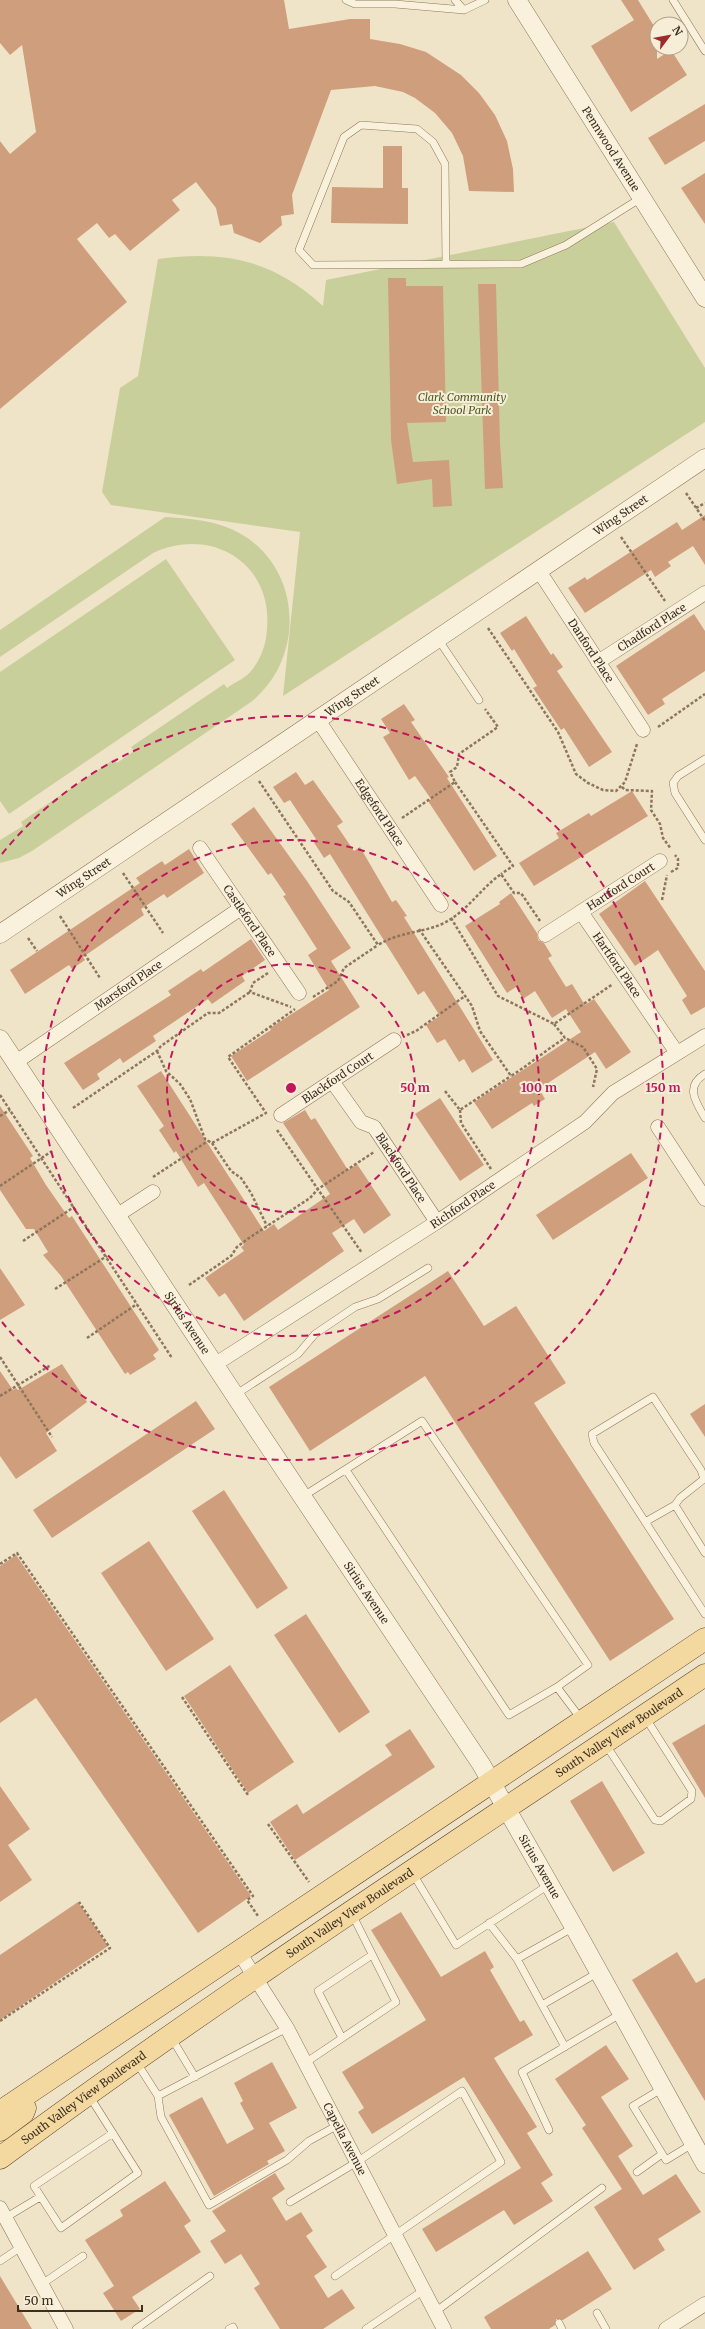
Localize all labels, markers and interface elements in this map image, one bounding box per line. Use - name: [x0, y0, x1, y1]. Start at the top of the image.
- north arrow: [649, 16, 689, 56]
- text: N: [669, 23, 686, 38]
- street label: Pennwood Avenue: [579, 104, 643, 194]
- park label: Clark Community School Park: [418, 390, 506, 417]
- street label: Wing Street: [590, 491, 651, 539]
- street label: Chadford Place: [615, 600, 689, 655]
- street label: Danford Place: [565, 616, 617, 685]
- street label: Wing Street: [322, 673, 383, 720]
- street label: Edgeford Place: [352, 776, 407, 849]
- street label: Wing Street: [53, 854, 114, 901]
- street label: Hartford Court: [584, 859, 658, 913]
- street label: Castleford Place: [220, 882, 279, 959]
- street label: Hartford Place: [590, 930, 644, 1000]
- street label: Marsford Place: [92, 957, 165, 1013]
- street label: Blackford Court: [299, 1048, 377, 1106]
- text: 50 m: [400, 1080, 430, 1095]
- text: 100 m: [521, 1080, 557, 1095]
- text: 150 m: [646, 1080, 681, 1095]
- centre of rings: [284, 1081, 298, 1095]
- street label: Blackford Place: [373, 1130, 429, 1206]
- street label: Richford Place: [428, 1177, 498, 1232]
- street label: Sirius Avenue: [161, 1289, 213, 1357]
- street label: Sirius Avenue: [341, 1559, 392, 1627]
- street label: South Valley View Boulevard: [553, 1685, 686, 1780]
- street label: Sirius Avenue: [516, 1832, 563, 1901]
- street label: South Valley View Boulevard: [283, 1865, 416, 1961]
- street label: South Valley View Boulevard: [18, 2048, 149, 2147]
- street label: Capella Avenue: [320, 2100, 370, 2178]
- scale bar: [18, 2287, 142, 2313]
- text: 50 m: [24, 2293, 53, 2308]

